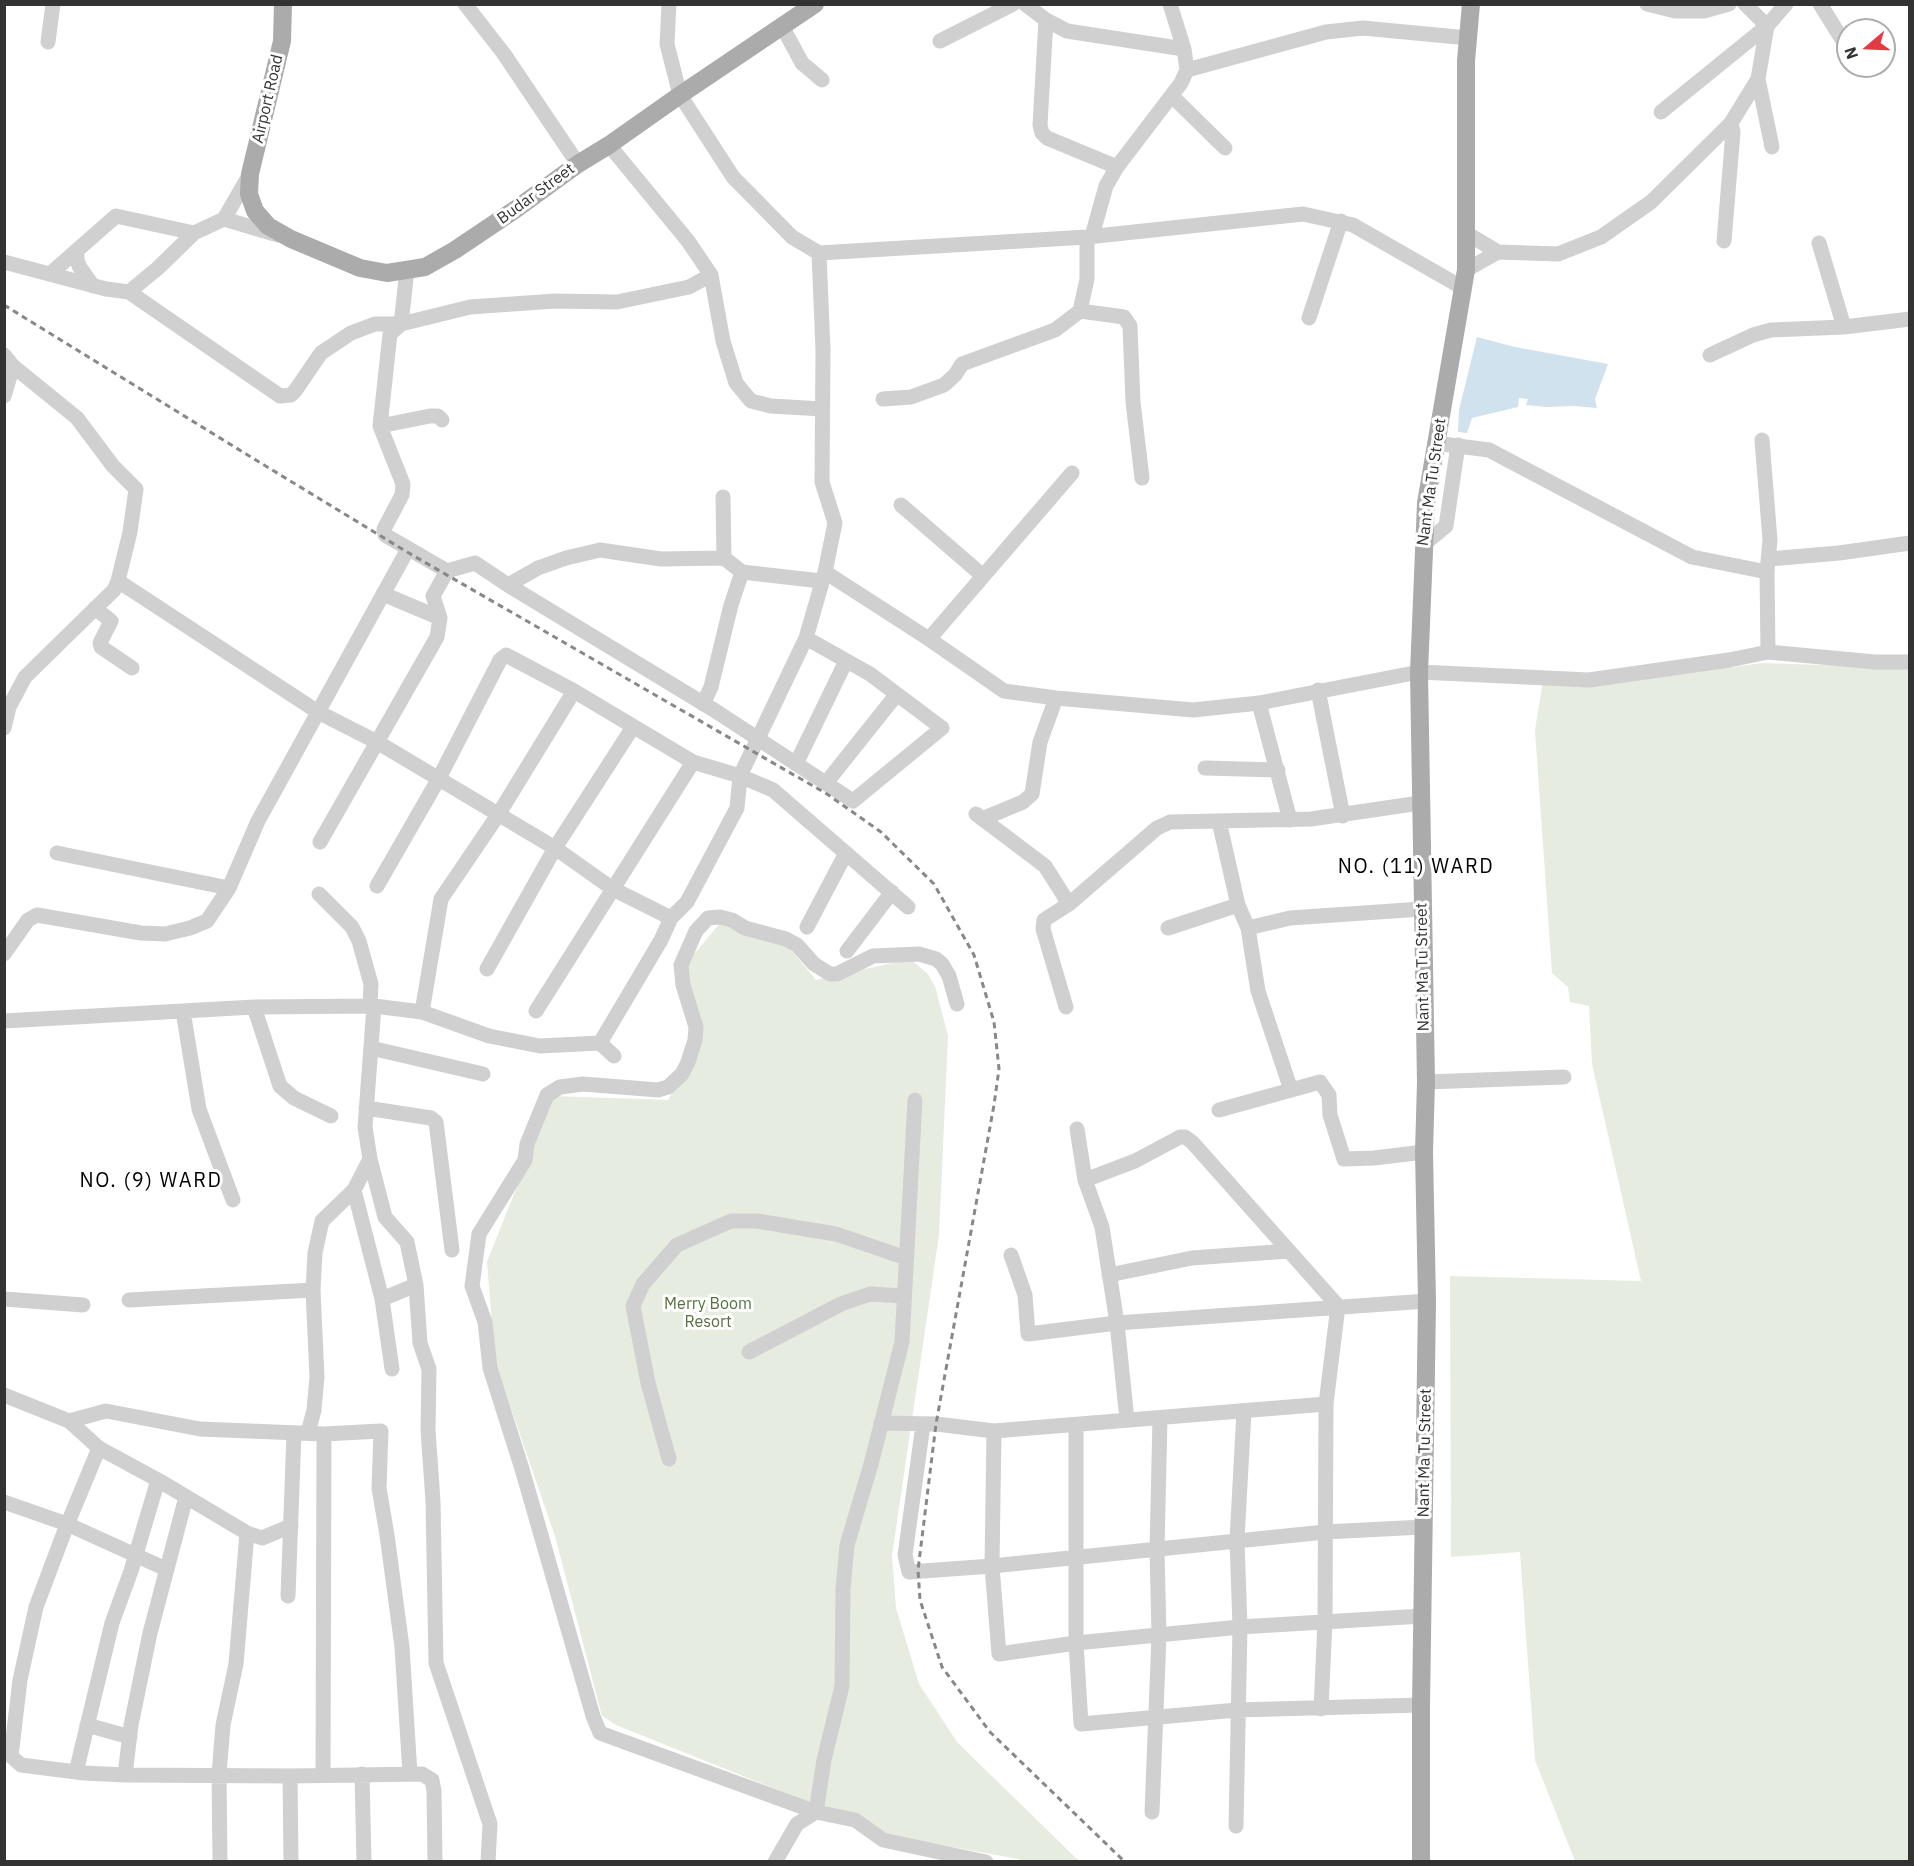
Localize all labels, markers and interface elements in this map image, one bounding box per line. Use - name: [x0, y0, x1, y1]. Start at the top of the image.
- north arrow: [1836, 18, 1896, 78]
- text: N: [1840, 44, 1862, 62]
- street label: Airport Road: [248, 53, 288, 145]
- street label: Budar Street: [494, 160, 578, 228]
- street label: Nant Ma Tu Street: [1414, 417, 1450, 547]
- district label: NO. (11) WARD: [1338, 855, 1494, 879]
- street label: Nant Ma Tu Street: [1412, 902, 1434, 1032]
- district label: NO. (9) WARD: [80, 1169, 222, 1193]
- park label: Merry Boom Resort: [664, 1294, 752, 1332]
- street label: Nant Ma Tu Street: [1414, 1388, 1436, 1518]

